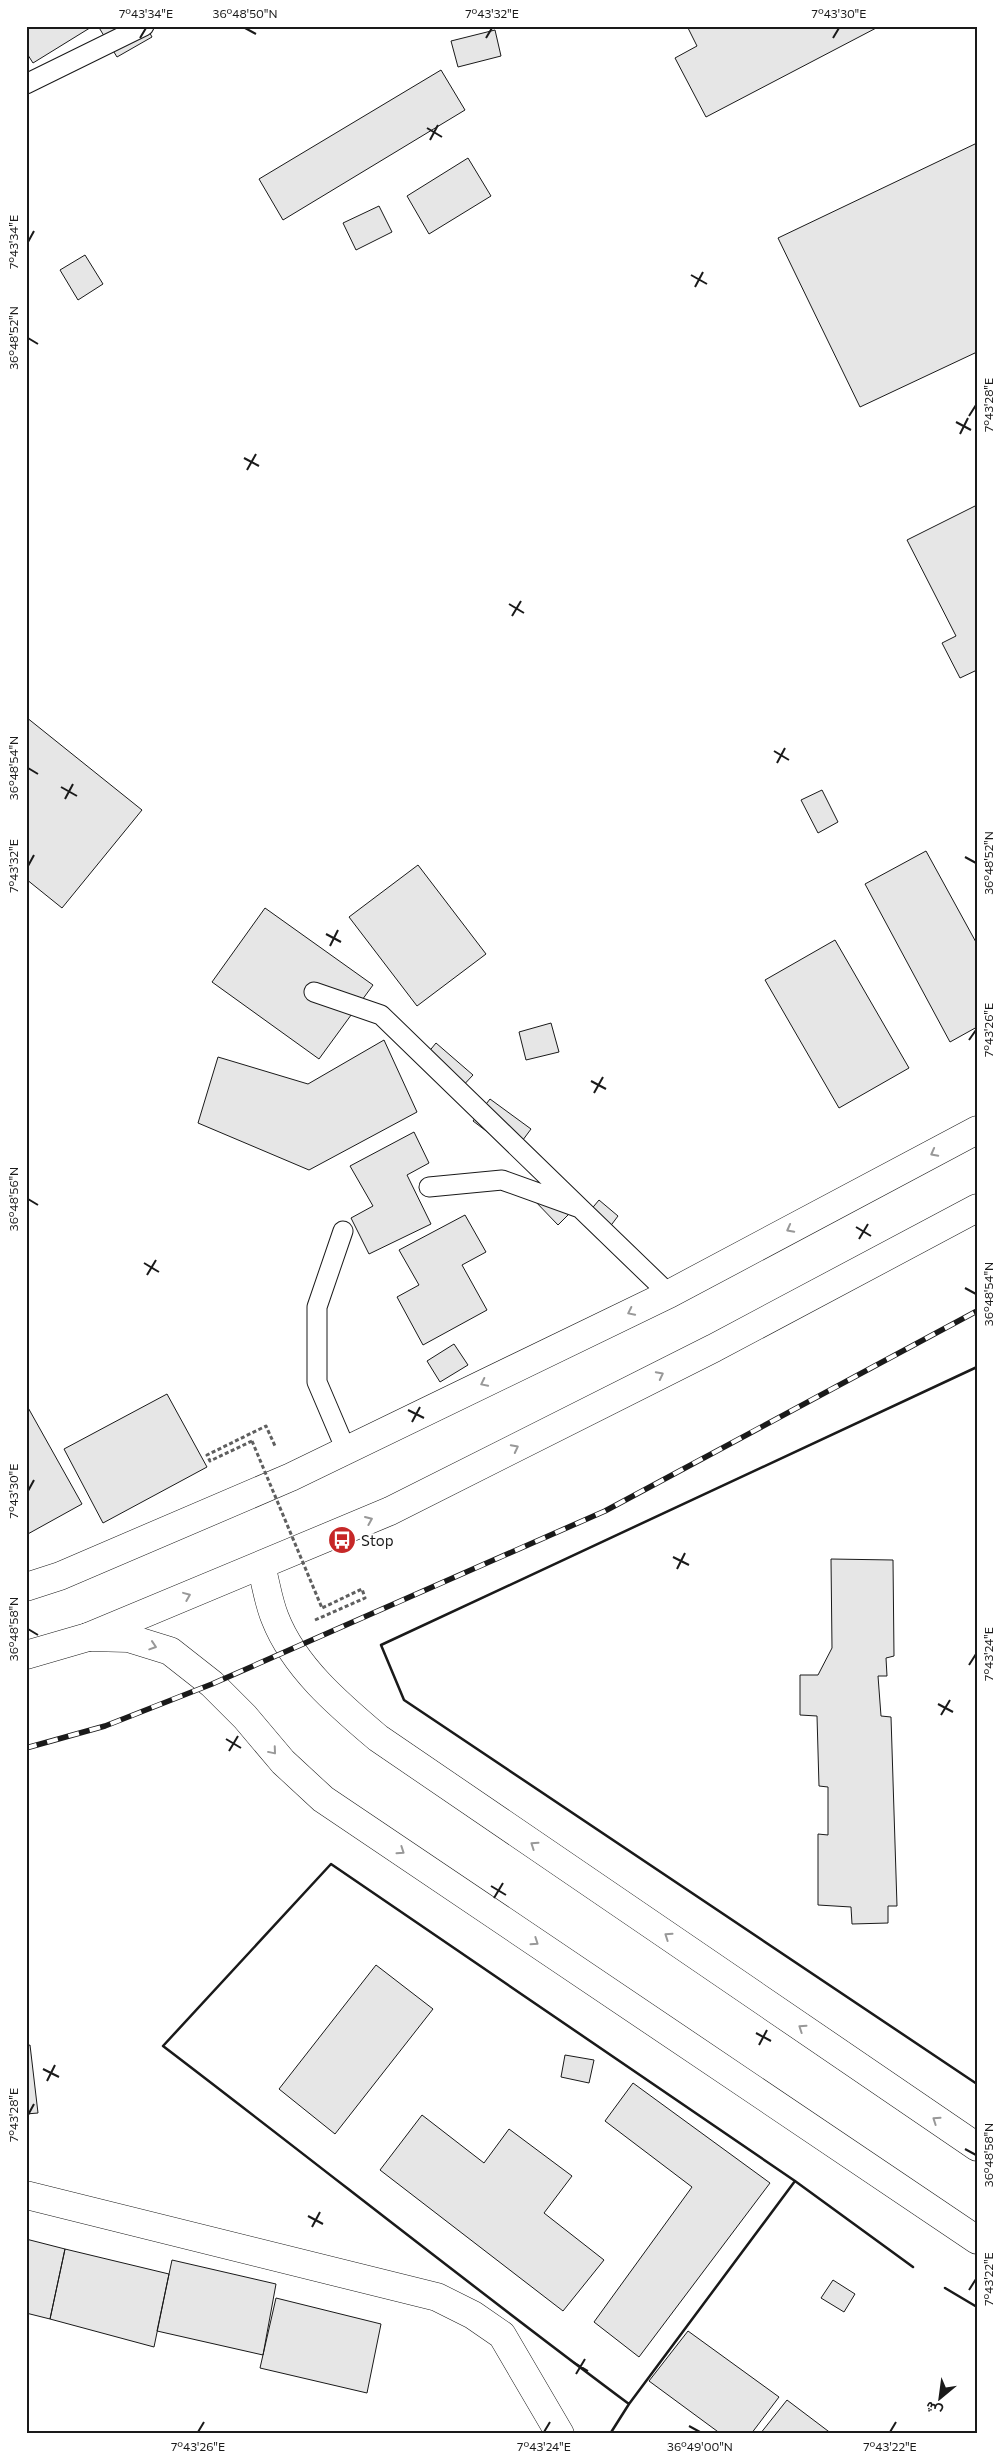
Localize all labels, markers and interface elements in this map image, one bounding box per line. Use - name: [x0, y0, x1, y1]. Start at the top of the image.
- text: 7°43'34"E: [119, 6, 173, 20]
- text: 36°48'50"N: [213, 6, 277, 20]
- text: 7°43'32"E: [465, 6, 519, 20]
- text: 7°43'30"E: [812, 6, 866, 20]
- text: 7°43'34"E: [6, 215, 20, 269]
- text: 36°48'52"N: [6, 306, 20, 370]
- text: 7°43'28"E: [981, 378, 995, 432]
- text: 36°48'54"N: [6, 736, 20, 800]
- text: 36°48'52"N: [981, 831, 995, 895]
- text: 7°43'32"E: [6, 839, 20, 893]
- text: 7°43'26"E: [981, 1003, 995, 1057]
- one-way arrow: [930, 1146, 939, 1156]
- text: 36°48'56"N: [6, 1167, 20, 1231]
- one-way arrow: [787, 1223, 796, 1233]
- text: 36°48'54"N: [981, 1262, 995, 1326]
- one-way arrow: [627, 1306, 636, 1316]
- one-way arrow: [655, 1371, 664, 1381]
- one-way arrow: [481, 1377, 490, 1387]
- one-way arrow: [509, 1444, 518, 1454]
- text: 7°43'30"E: [6, 1464, 20, 1518]
- one-way arrow: [364, 1515, 373, 1526]
- bus stop icon: Stop: [327, 1525, 357, 1555]
- place label: Stop: [361, 1531, 394, 1549]
- one-way arrow: [182, 1592, 191, 1603]
- text: 36°48'58"N: [6, 1597, 20, 1661]
- text: 7°43'24"E: [981, 1627, 995, 1681]
- one-way arrow: [148, 1640, 156, 1650]
- one-way arrow: [268, 1745, 276, 1754]
- one-way arrow: [530, 1842, 540, 1851]
- one-way arrow: [395, 1845, 404, 1854]
- one-way arrow: [664, 1933, 674, 1942]
- one-way arrow: [530, 1936, 539, 1945]
- one-way arrow: [799, 2025, 808, 2034]
- text: 7°43'28"E: [6, 2088, 20, 2142]
- one-way arrow: [933, 2117, 942, 2126]
- text: 36°48'58"N: [981, 2123, 995, 2187]
- text: 7°43'22"E: [981, 2252, 995, 2306]
- north arrow: [916, 2372, 966, 2422]
- text: ش: [922, 2397, 945, 2421]
- text: 7°43'26"E: [171, 2439, 225, 2453]
- text: 7°43'24"E: [517, 2439, 571, 2453]
- text: 36°49'00"N: [667, 2439, 733, 2453]
- text: 7°43'22"E: [863, 2439, 917, 2453]

